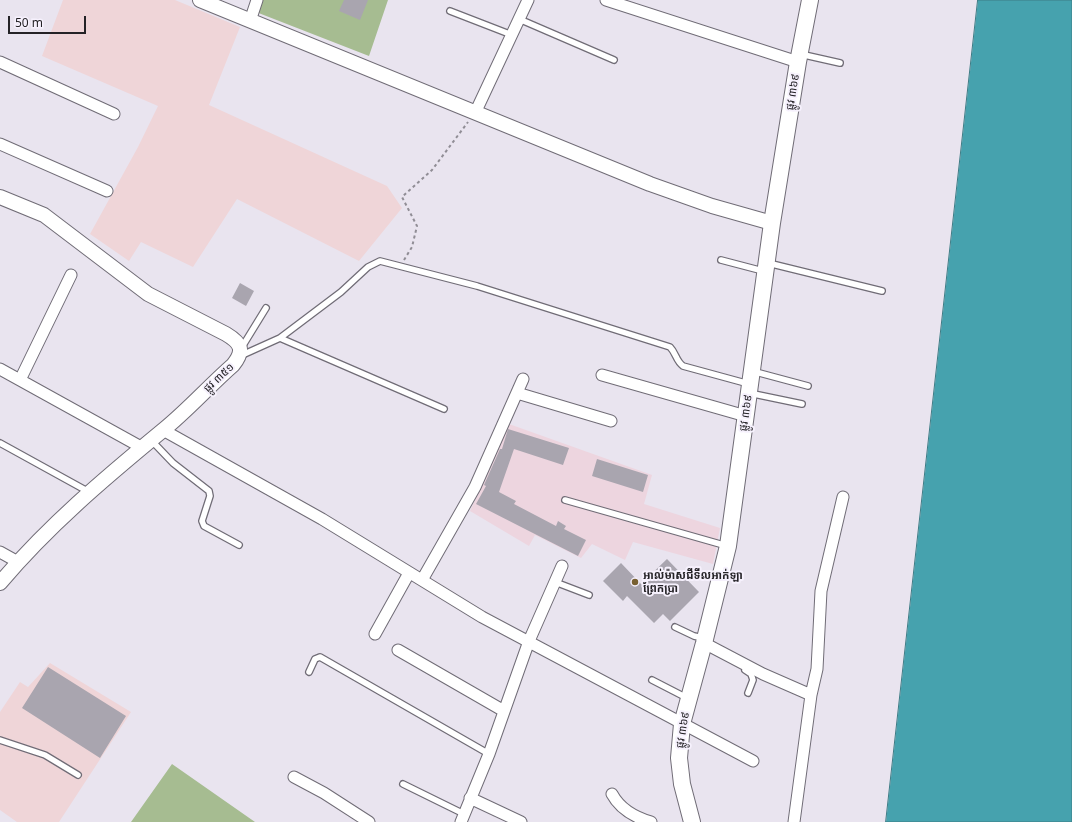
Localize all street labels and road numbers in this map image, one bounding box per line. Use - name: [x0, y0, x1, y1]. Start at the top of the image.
- street label: ផ្លូវ ៣៦៩: [784, 73, 802, 111]
- street label: ផ្លូវ ៣៥១: [201, 361, 237, 395]
- street label: ផ្លូវ ៣៦៩: [737, 394, 755, 432]
- street label: ផ្លូវ ៣៦៩: [674, 711, 692, 749]

